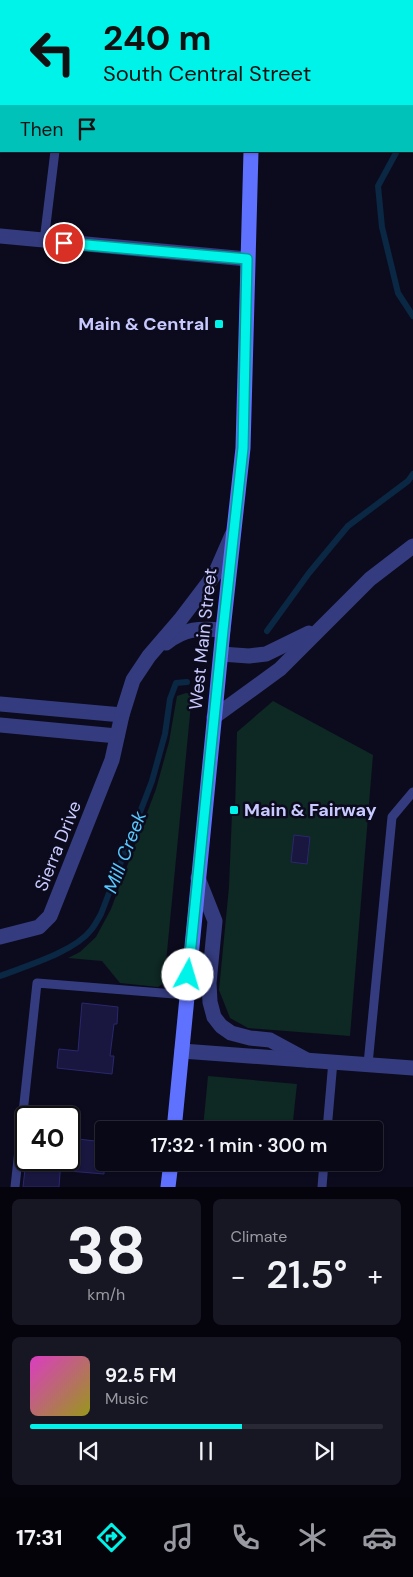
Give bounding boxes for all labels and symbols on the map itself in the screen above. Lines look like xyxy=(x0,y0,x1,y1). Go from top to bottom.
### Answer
pin xyxy=(43,222,85,264)
place label: Main & Central xyxy=(78,312,209,336)
marker: Main & Central xyxy=(213,318,225,330)
street label: West Main Street xyxy=(184,567,222,711)
street label: Sierra Drive xyxy=(29,797,87,895)
place label: Main & Fairway xyxy=(244,798,377,822)
marker: Main & Fairway xyxy=(228,804,240,816)
water label: Mill Creek xyxy=(98,807,152,897)
position arrow xyxy=(161,948,213,1000)
speed limit sign: 40 xyxy=(15,1106,80,1171)

